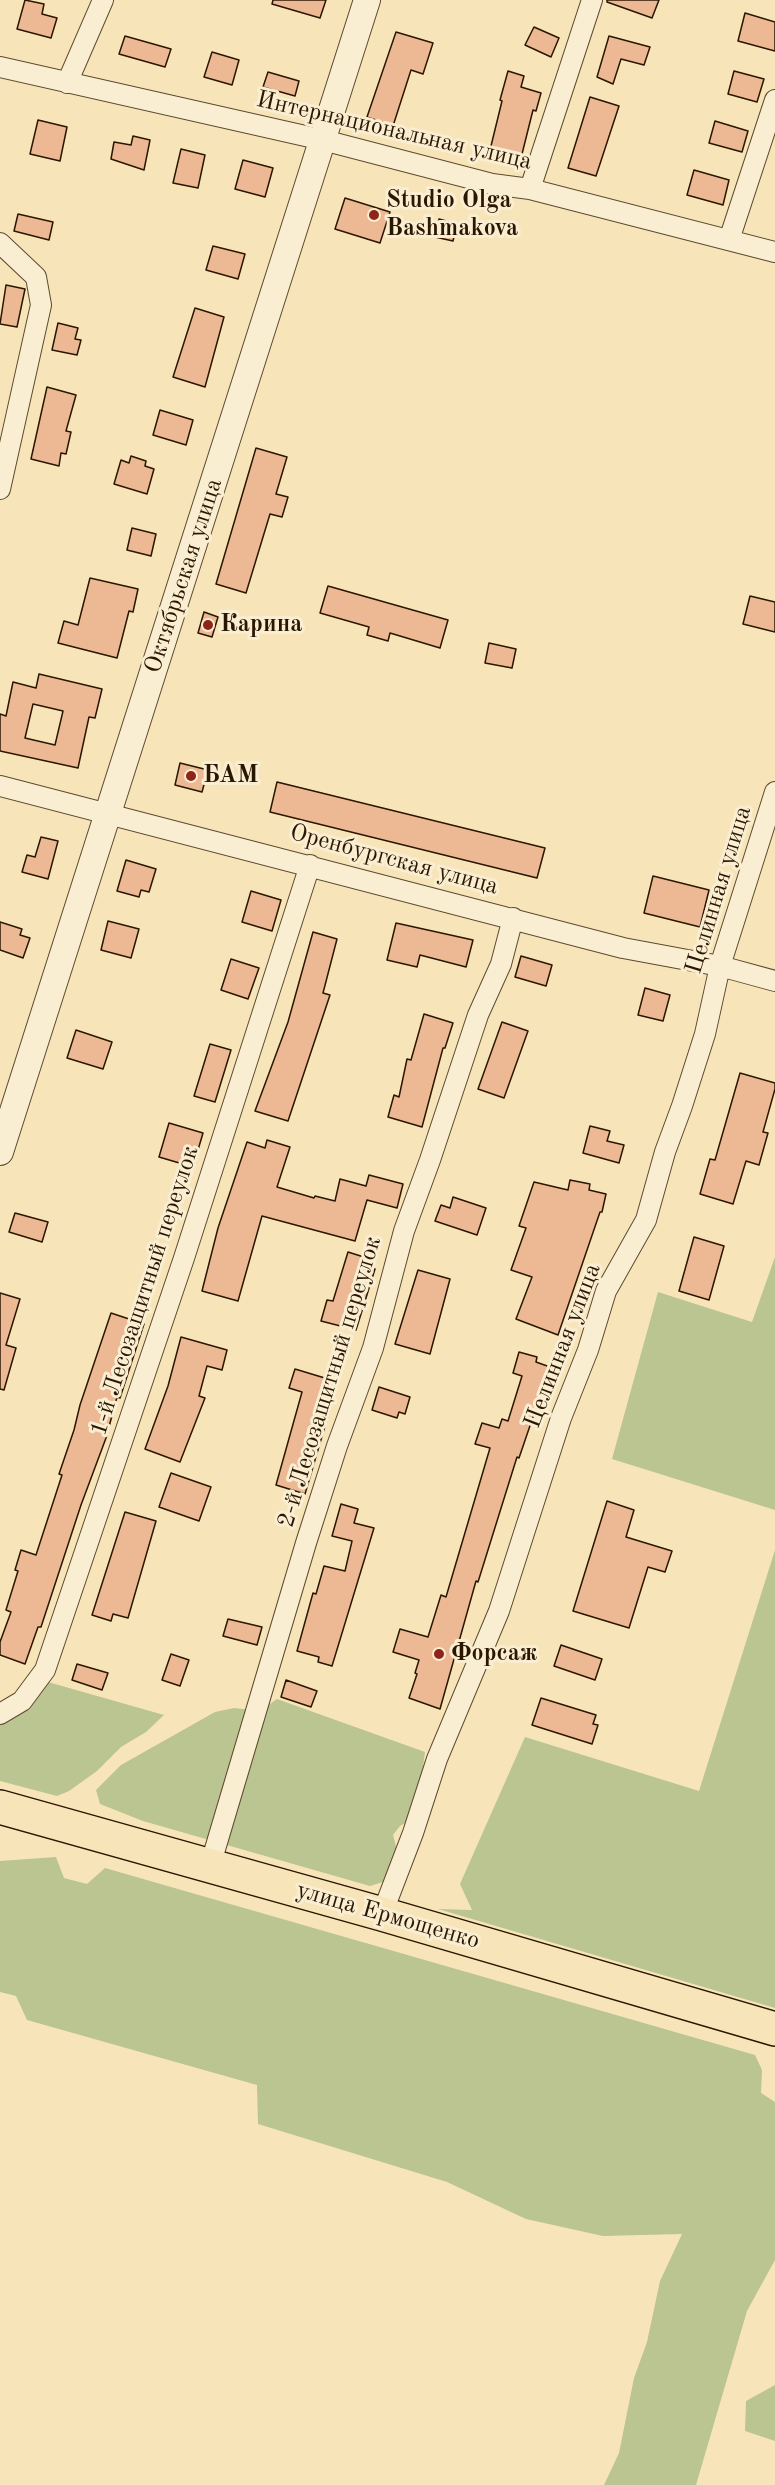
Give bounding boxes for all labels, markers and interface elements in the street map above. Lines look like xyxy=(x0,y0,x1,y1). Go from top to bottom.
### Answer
street label: Интернациональная улица xyxy=(253,85,535,177)
place label: Studio Olga Bashmakova xyxy=(386,187,518,243)
marker: Studio Olga Bashmakova xyxy=(367,208,381,222)
street label: Октябрьская улица xyxy=(139,475,229,677)
place label: Карина xyxy=(220,611,302,639)
marker: Карина xyxy=(201,618,215,632)
place label: БАМ xyxy=(203,762,258,790)
marker: БАМ xyxy=(184,769,198,783)
street label: Целинная улица xyxy=(680,803,758,977)
street label: Оренбургская улица xyxy=(287,818,501,902)
street label: 1-й Лесозащитный переулок xyxy=(84,1142,206,1440)
street label: 2-й Лесозащитный переулок xyxy=(272,1233,388,1531)
street label: Целинная улица xyxy=(518,1260,608,1432)
place label: Форсаж xyxy=(451,1640,537,1668)
marker: Форсаж xyxy=(432,1647,446,1661)
street label: улица Ермощенко xyxy=(293,1876,483,1956)

